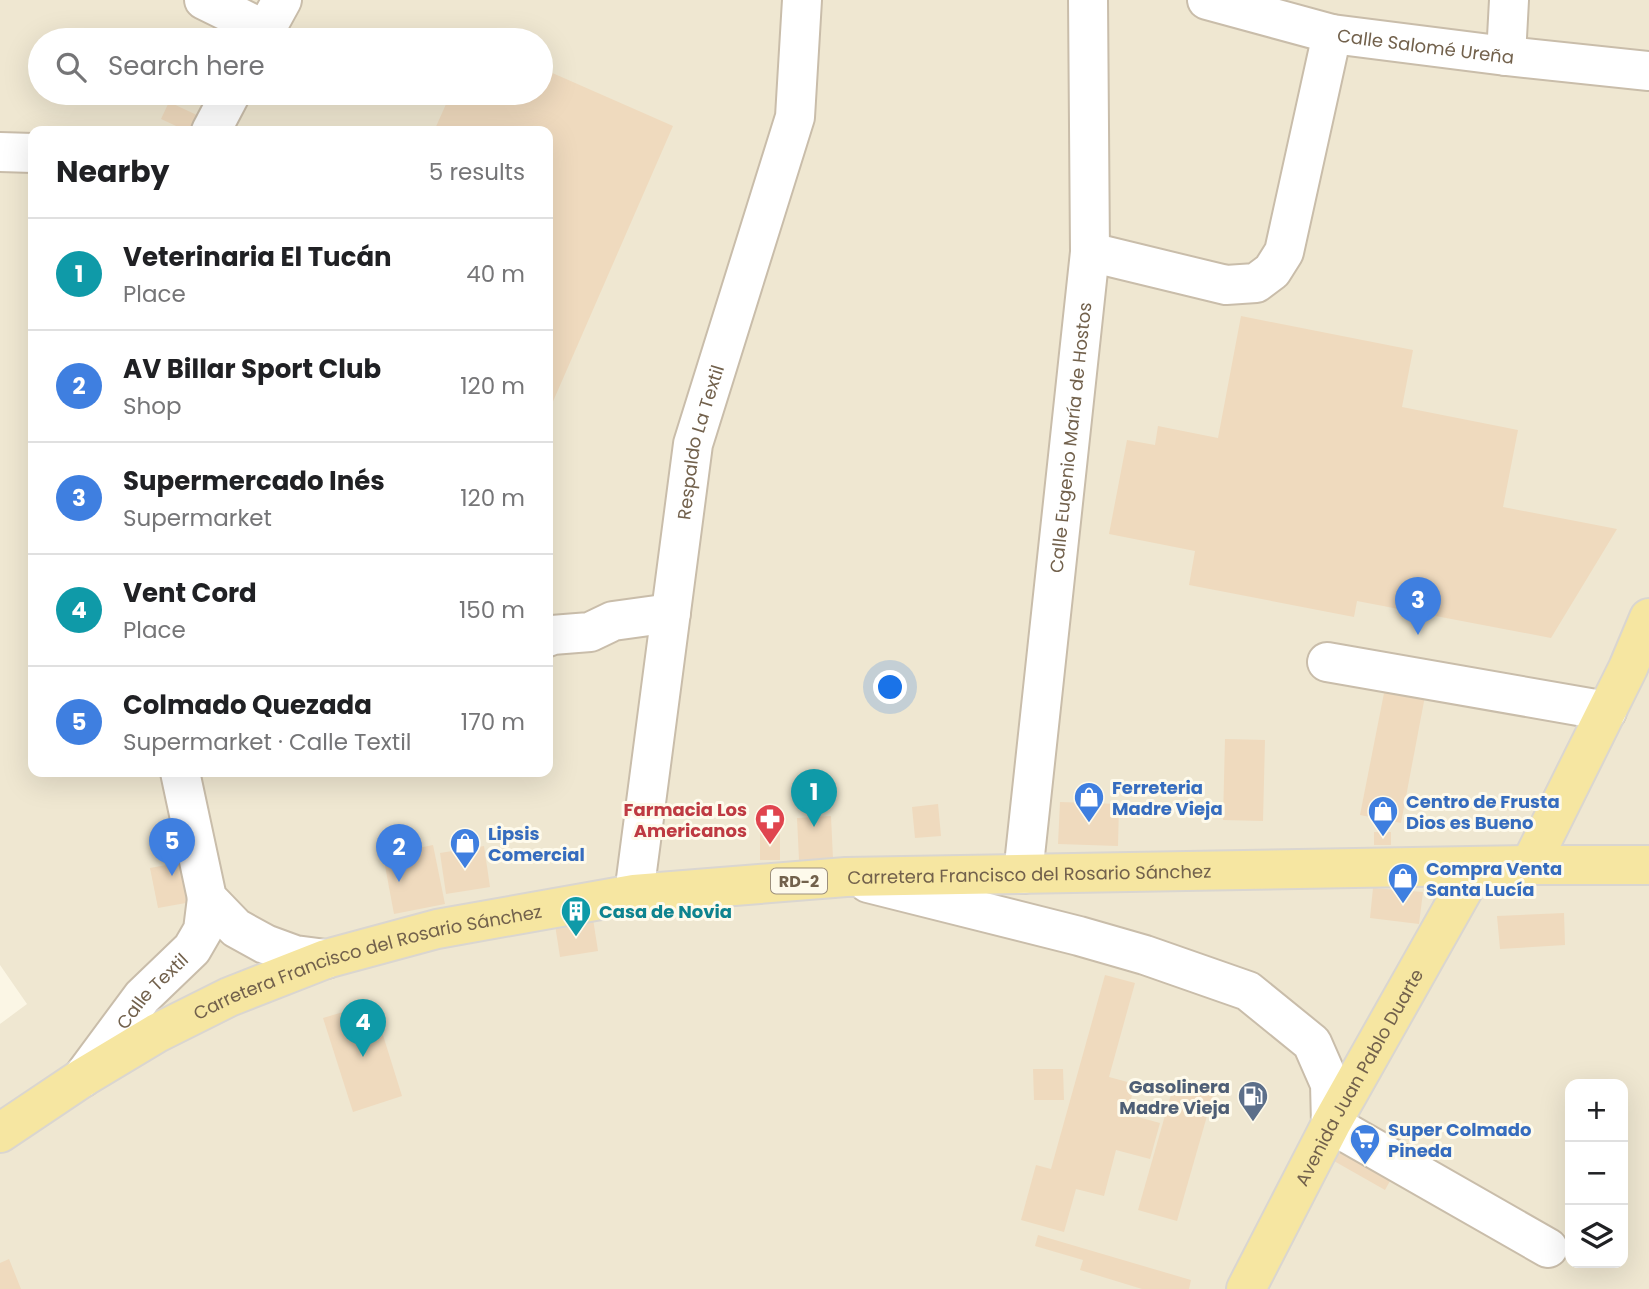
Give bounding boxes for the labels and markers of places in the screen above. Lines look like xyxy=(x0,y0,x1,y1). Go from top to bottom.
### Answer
pin: 3 xyxy=(1395,577,1441,635)
pin: 1 xyxy=(791,769,837,827)
place label: Ferreteria Madre Vieja xyxy=(1112,775,1223,821)
shop icon: Ferreteria Madre Vieja xyxy=(1072,780,1106,824)
place label: Centro de Frusta Dios es Bueno xyxy=(1406,789,1560,835)
shop icon: Centro de Frusta Dios es Bueno xyxy=(1366,794,1400,838)
place label: Farmacia Los Americanos xyxy=(624,797,747,843)
pharmacy icon: Farmacia Los Americanos xyxy=(753,802,787,846)
pin: 5 xyxy=(149,818,195,876)
place label: Lipsis Comercial xyxy=(488,821,585,867)
pin: 2 xyxy=(376,824,422,882)
shop icon: Lipsis Comercial xyxy=(448,826,482,870)
place label: Compra Venta Santa Lucía xyxy=(1426,856,1562,902)
shop icon: Compra Venta Santa Lucía xyxy=(1386,861,1420,905)
building icon: Casa de Novia xyxy=(559,894,593,938)
place label: Casa de Novia xyxy=(599,899,732,924)
pin: 4 xyxy=(340,999,386,1057)
place label: Gasolinera Madre Vieja xyxy=(1119,1074,1230,1120)
fuel station icon: Gasolinera Madre Vieja xyxy=(1236,1079,1270,1123)
place label: Super Colmado Pineda xyxy=(1388,1117,1532,1163)
supermarket icon: Super Colmado Pineda xyxy=(1348,1122,1382,1166)

